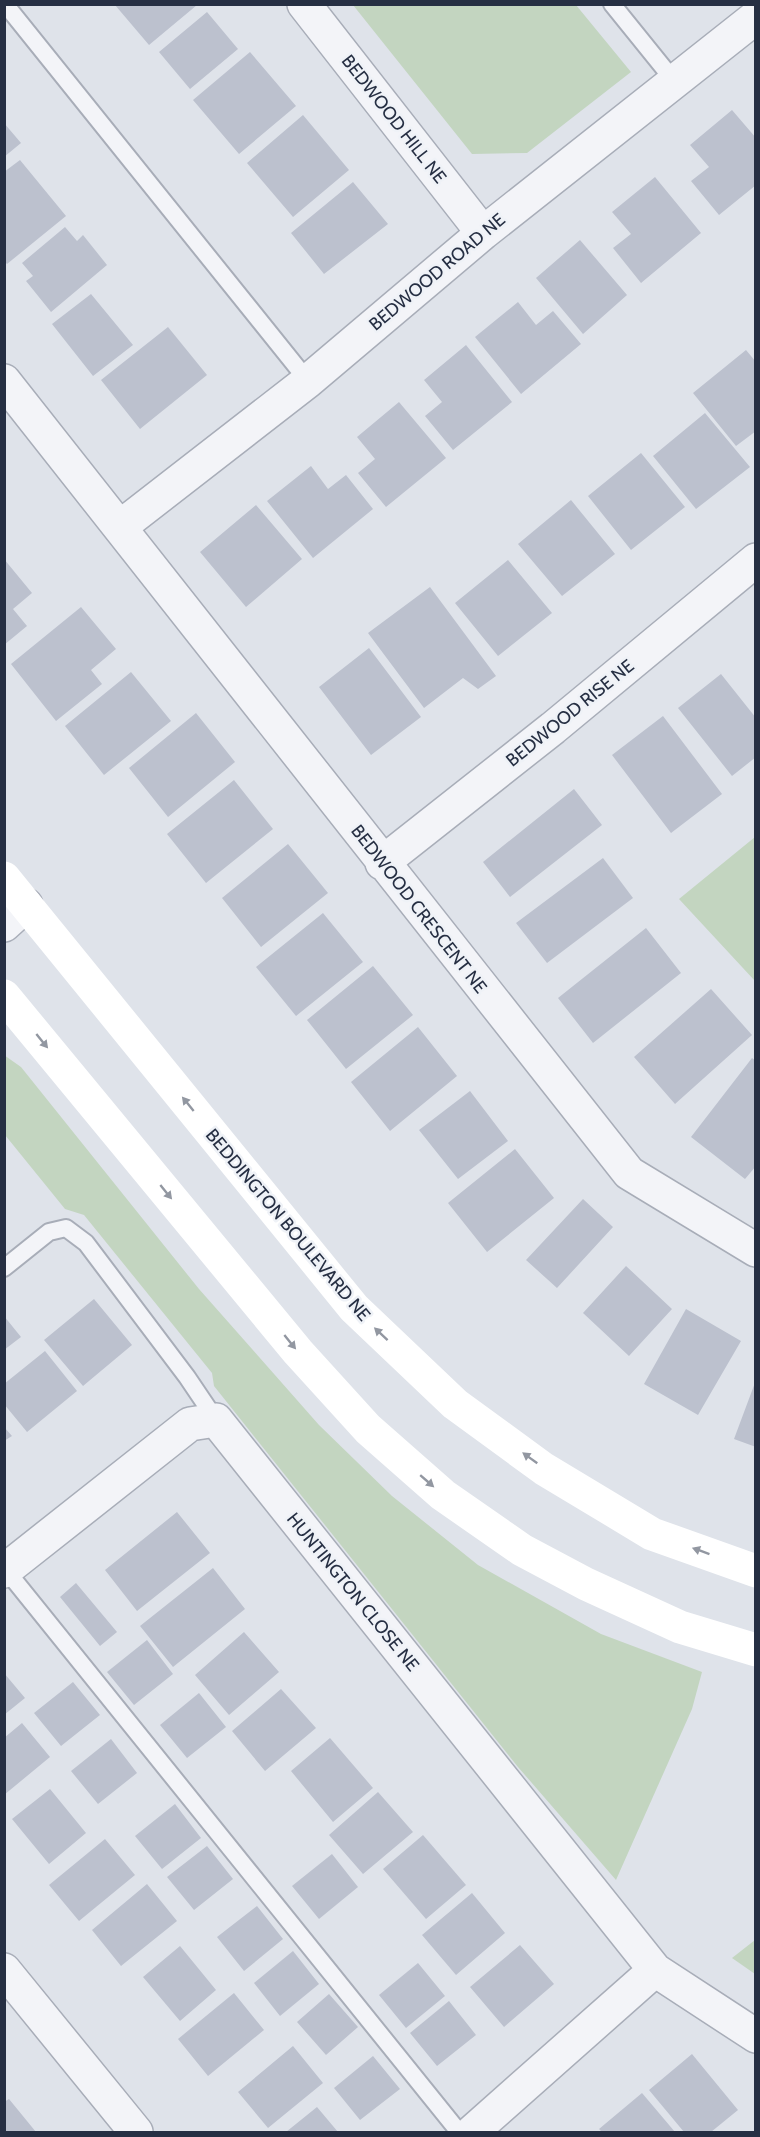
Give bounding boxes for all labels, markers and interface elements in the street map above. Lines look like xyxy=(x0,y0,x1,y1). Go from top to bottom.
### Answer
street label: BEDWOOD HILL NE xyxy=(337,50,451,188)
street label: BEDWOOD ROAD NE xyxy=(365,209,510,335)
street label: BEDWOOD RISE NE xyxy=(502,655,638,771)
street label: BEDWOOD CRESCENT NE xyxy=(346,820,492,998)
one-way arrow xyxy=(35,1033,48,1049)
one-way arrow xyxy=(182,1097,195,1112)
street label: BEDDINGTON BOULEVARD NE xyxy=(201,1124,375,1326)
one-way arrow xyxy=(159,1184,172,1200)
one-way arrow xyxy=(373,1327,388,1341)
one-way arrow xyxy=(283,1334,296,1350)
one-way arrow xyxy=(523,1453,538,1465)
one-way arrow xyxy=(419,1474,435,1487)
street label: HUNTINGTON CLOSE NE xyxy=(282,1508,424,1676)
one-way arrow xyxy=(691,1546,709,1556)

